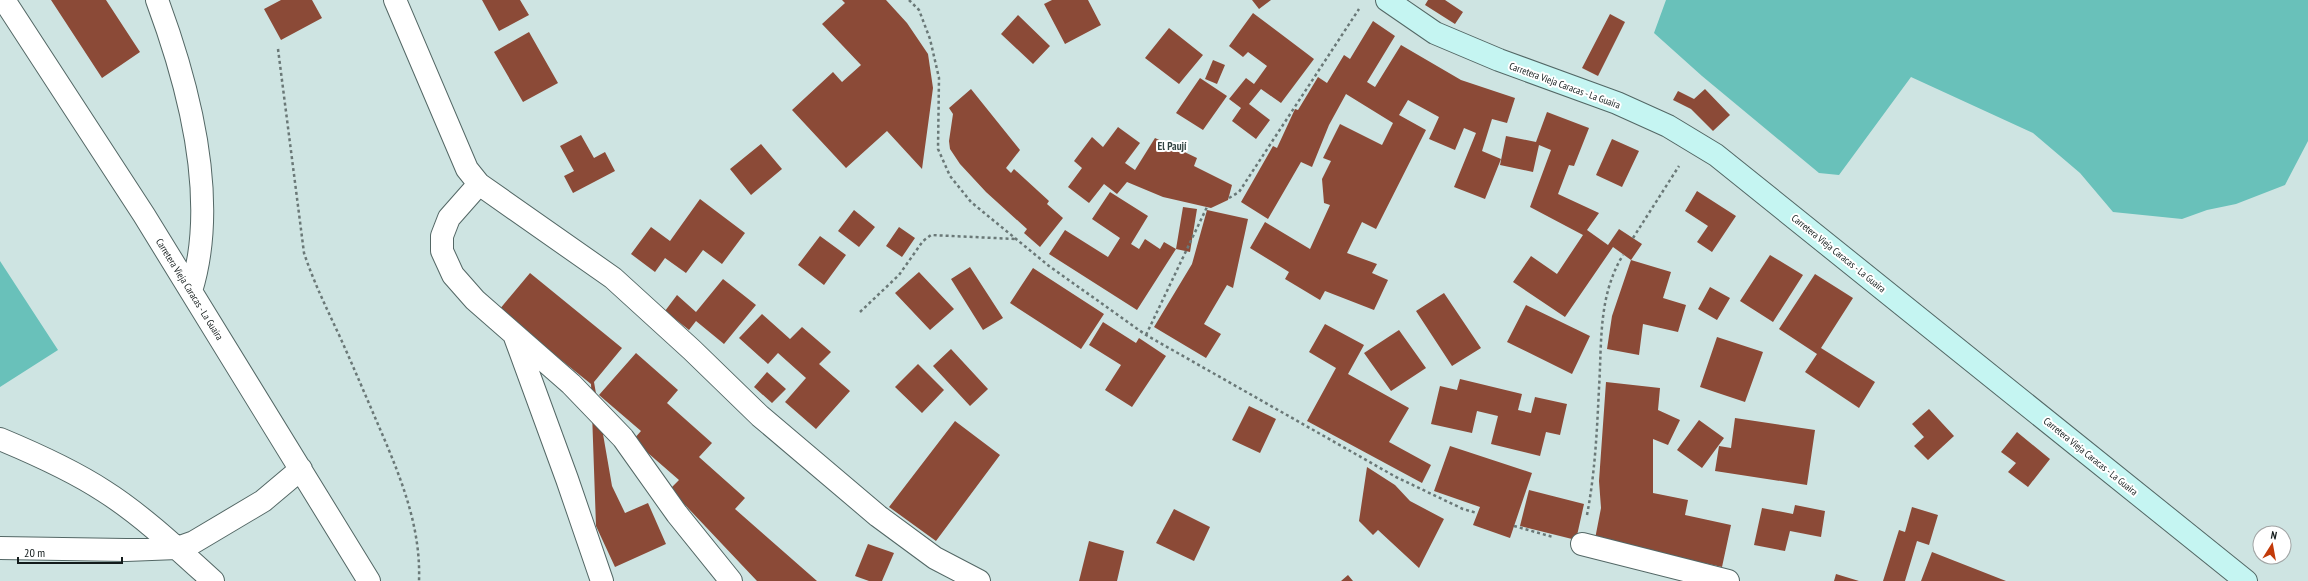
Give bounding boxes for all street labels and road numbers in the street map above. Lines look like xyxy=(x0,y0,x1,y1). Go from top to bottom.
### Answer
street label: Carretera Vieja Caracas - La Guaira xyxy=(1507,59,1622,112)
street label: Carretera Vieja Caracas - La Guaira xyxy=(1789,211,1888,295)
street label: Carretera Vieja Caracas - La Guaira xyxy=(153,236,226,343)
street label: Carretera Vieja Caracas - La Guaira xyxy=(2041,414,2140,498)

